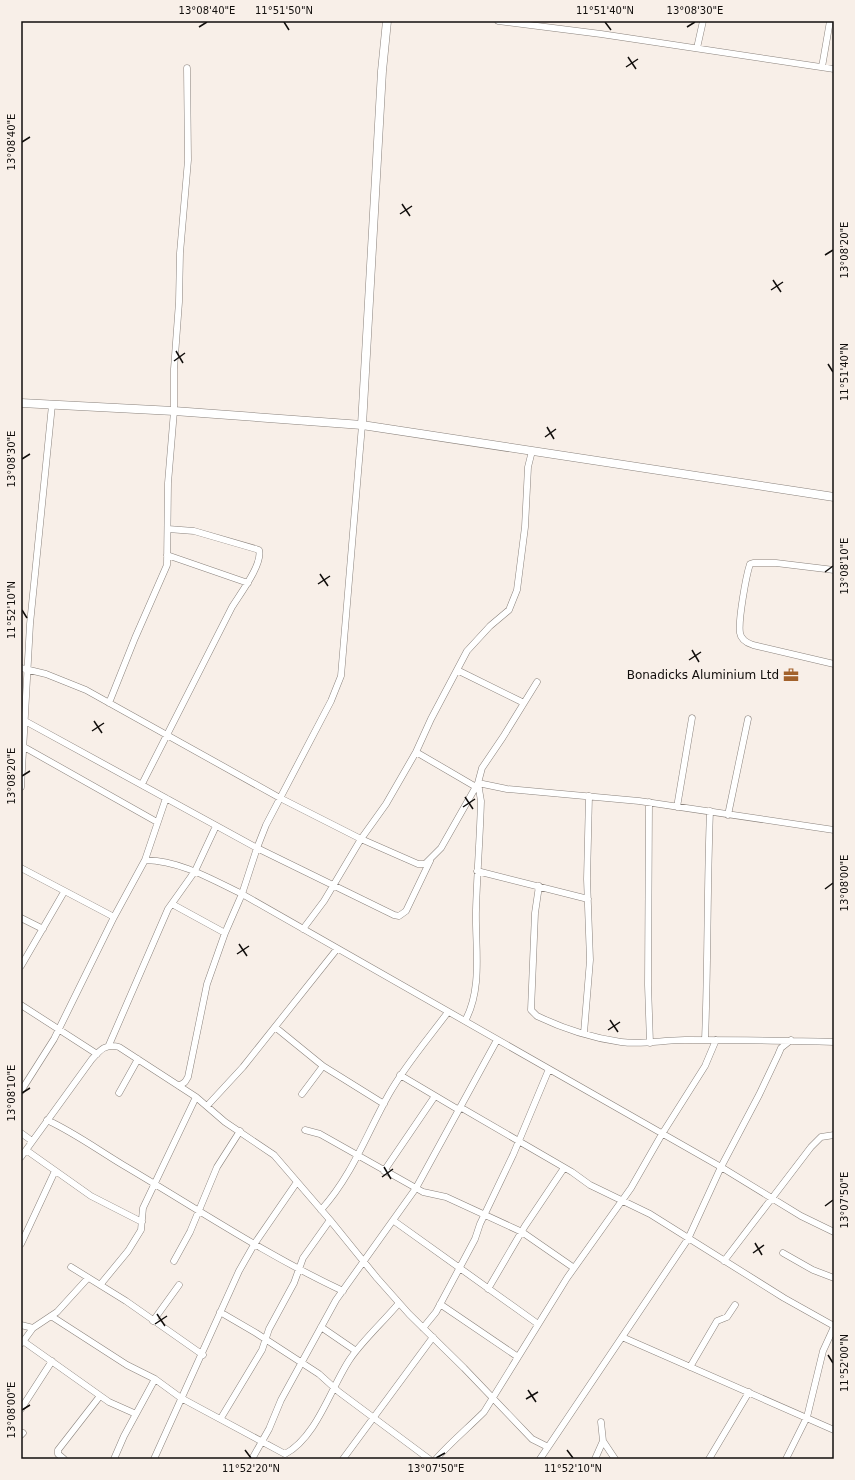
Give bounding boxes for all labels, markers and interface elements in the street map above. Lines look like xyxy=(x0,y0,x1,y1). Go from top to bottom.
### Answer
text: 13°08'40"E xyxy=(179,5,235,16)
text: 11°51'50"N xyxy=(255,5,313,16)
text: 11°51'40"N xyxy=(576,5,634,16)
text: 13°08'30"E xyxy=(667,5,723,16)
text: 13°08'40"E xyxy=(6,114,17,170)
text: 13°08'20"E xyxy=(839,222,850,278)
text: 11°51'40"N xyxy=(839,343,850,401)
text: 13°08'30"E xyxy=(6,431,17,487)
text: 13°08'10"E xyxy=(839,538,850,594)
text: 11°52'10"N xyxy=(6,581,17,639)
office icon: Bonadicks Aluminium Ltd xyxy=(782,666,800,684)
place label: Bonadicks Aluminium Ltd xyxy=(627,668,779,682)
text: 13°08'20"E xyxy=(6,748,17,804)
text: 13°08'00"E xyxy=(839,855,850,911)
text: 13°08'10"E xyxy=(6,1065,17,1121)
text: 13°07'50"E xyxy=(839,1172,850,1228)
text: 11°52'00"N xyxy=(839,1334,850,1392)
text: 13°08'00"E xyxy=(6,1382,17,1438)
text: 11°52'20"N xyxy=(222,1463,280,1474)
text: 13°07'50"E xyxy=(408,1463,464,1474)
text: 11°52'10"N xyxy=(544,1463,602,1474)

